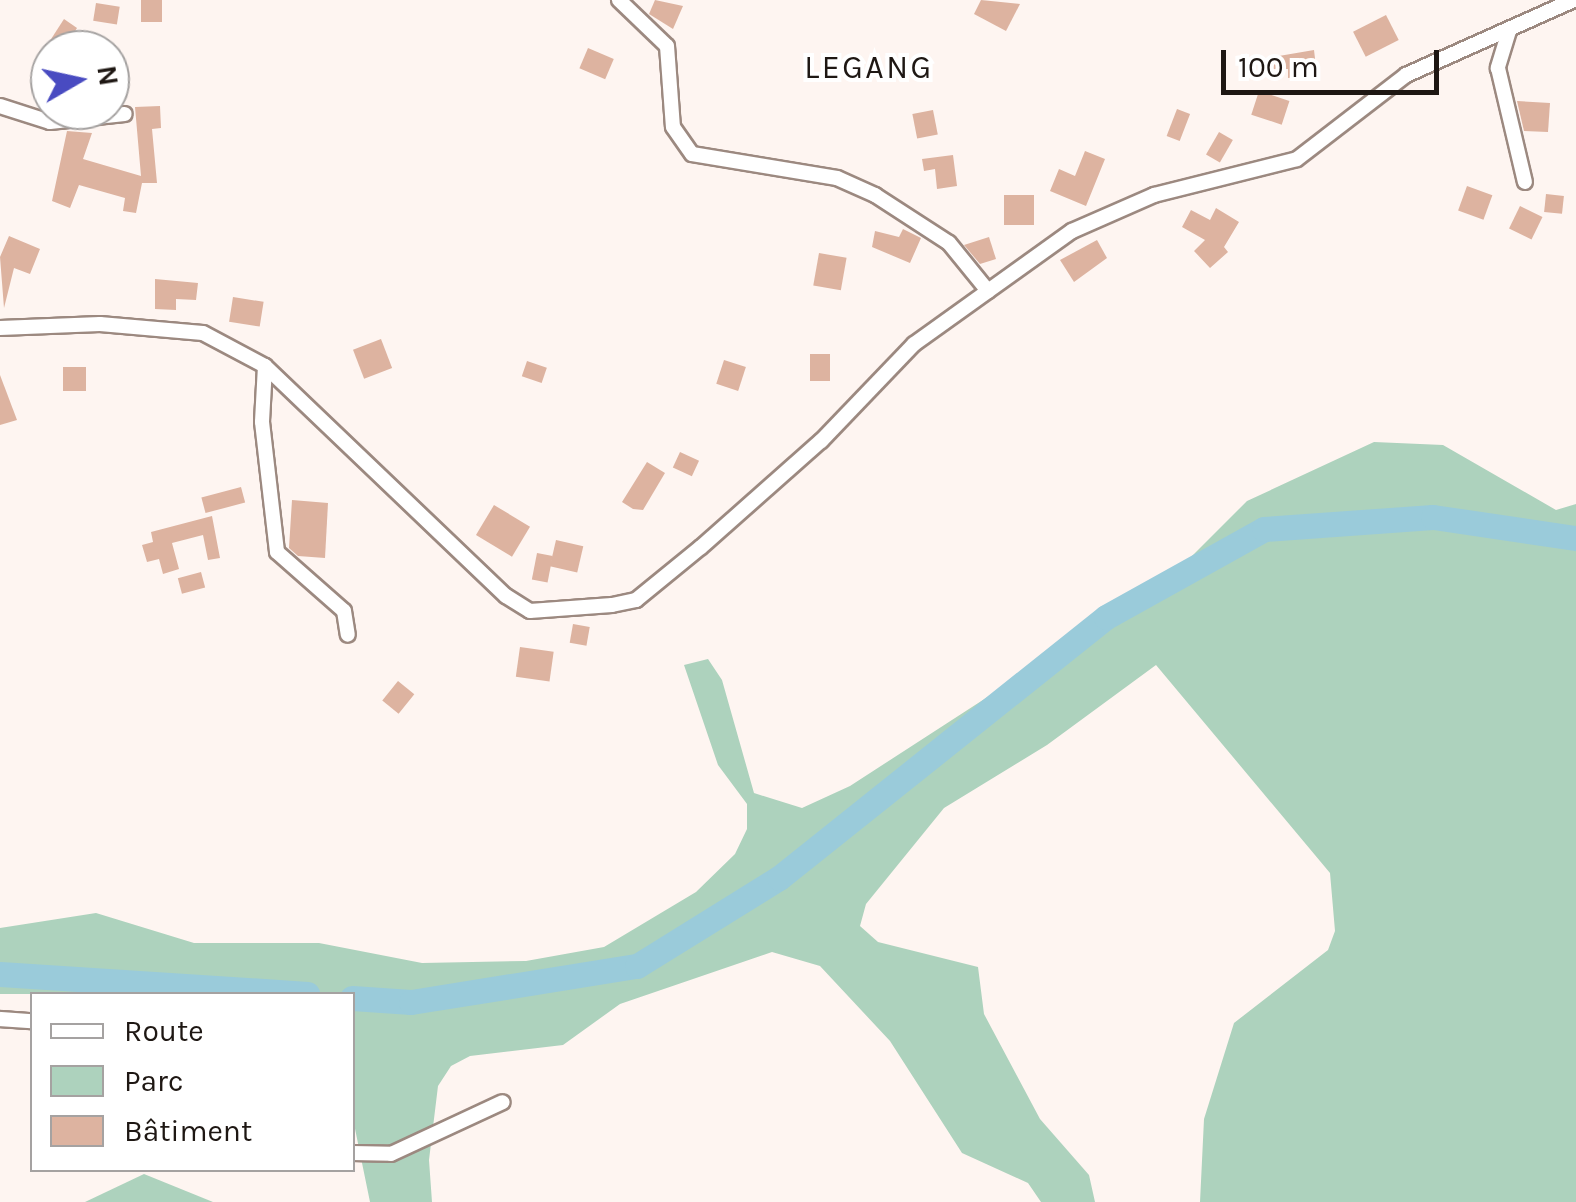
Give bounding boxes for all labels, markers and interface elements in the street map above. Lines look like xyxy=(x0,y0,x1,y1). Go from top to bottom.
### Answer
north arrow xyxy=(30,30,130,130)
scale bar xyxy=(1226,30,1444,92)
district label: LEGANG xyxy=(804,49,934,87)
text: 100 m xyxy=(1238,49,1319,85)
text: N xyxy=(90,63,126,88)
legend xyxy=(30,992,355,1172)
text: Route xyxy=(124,1013,204,1049)
text: Parc xyxy=(124,1063,183,1099)
text: Bâtiment xyxy=(124,1113,252,1149)

